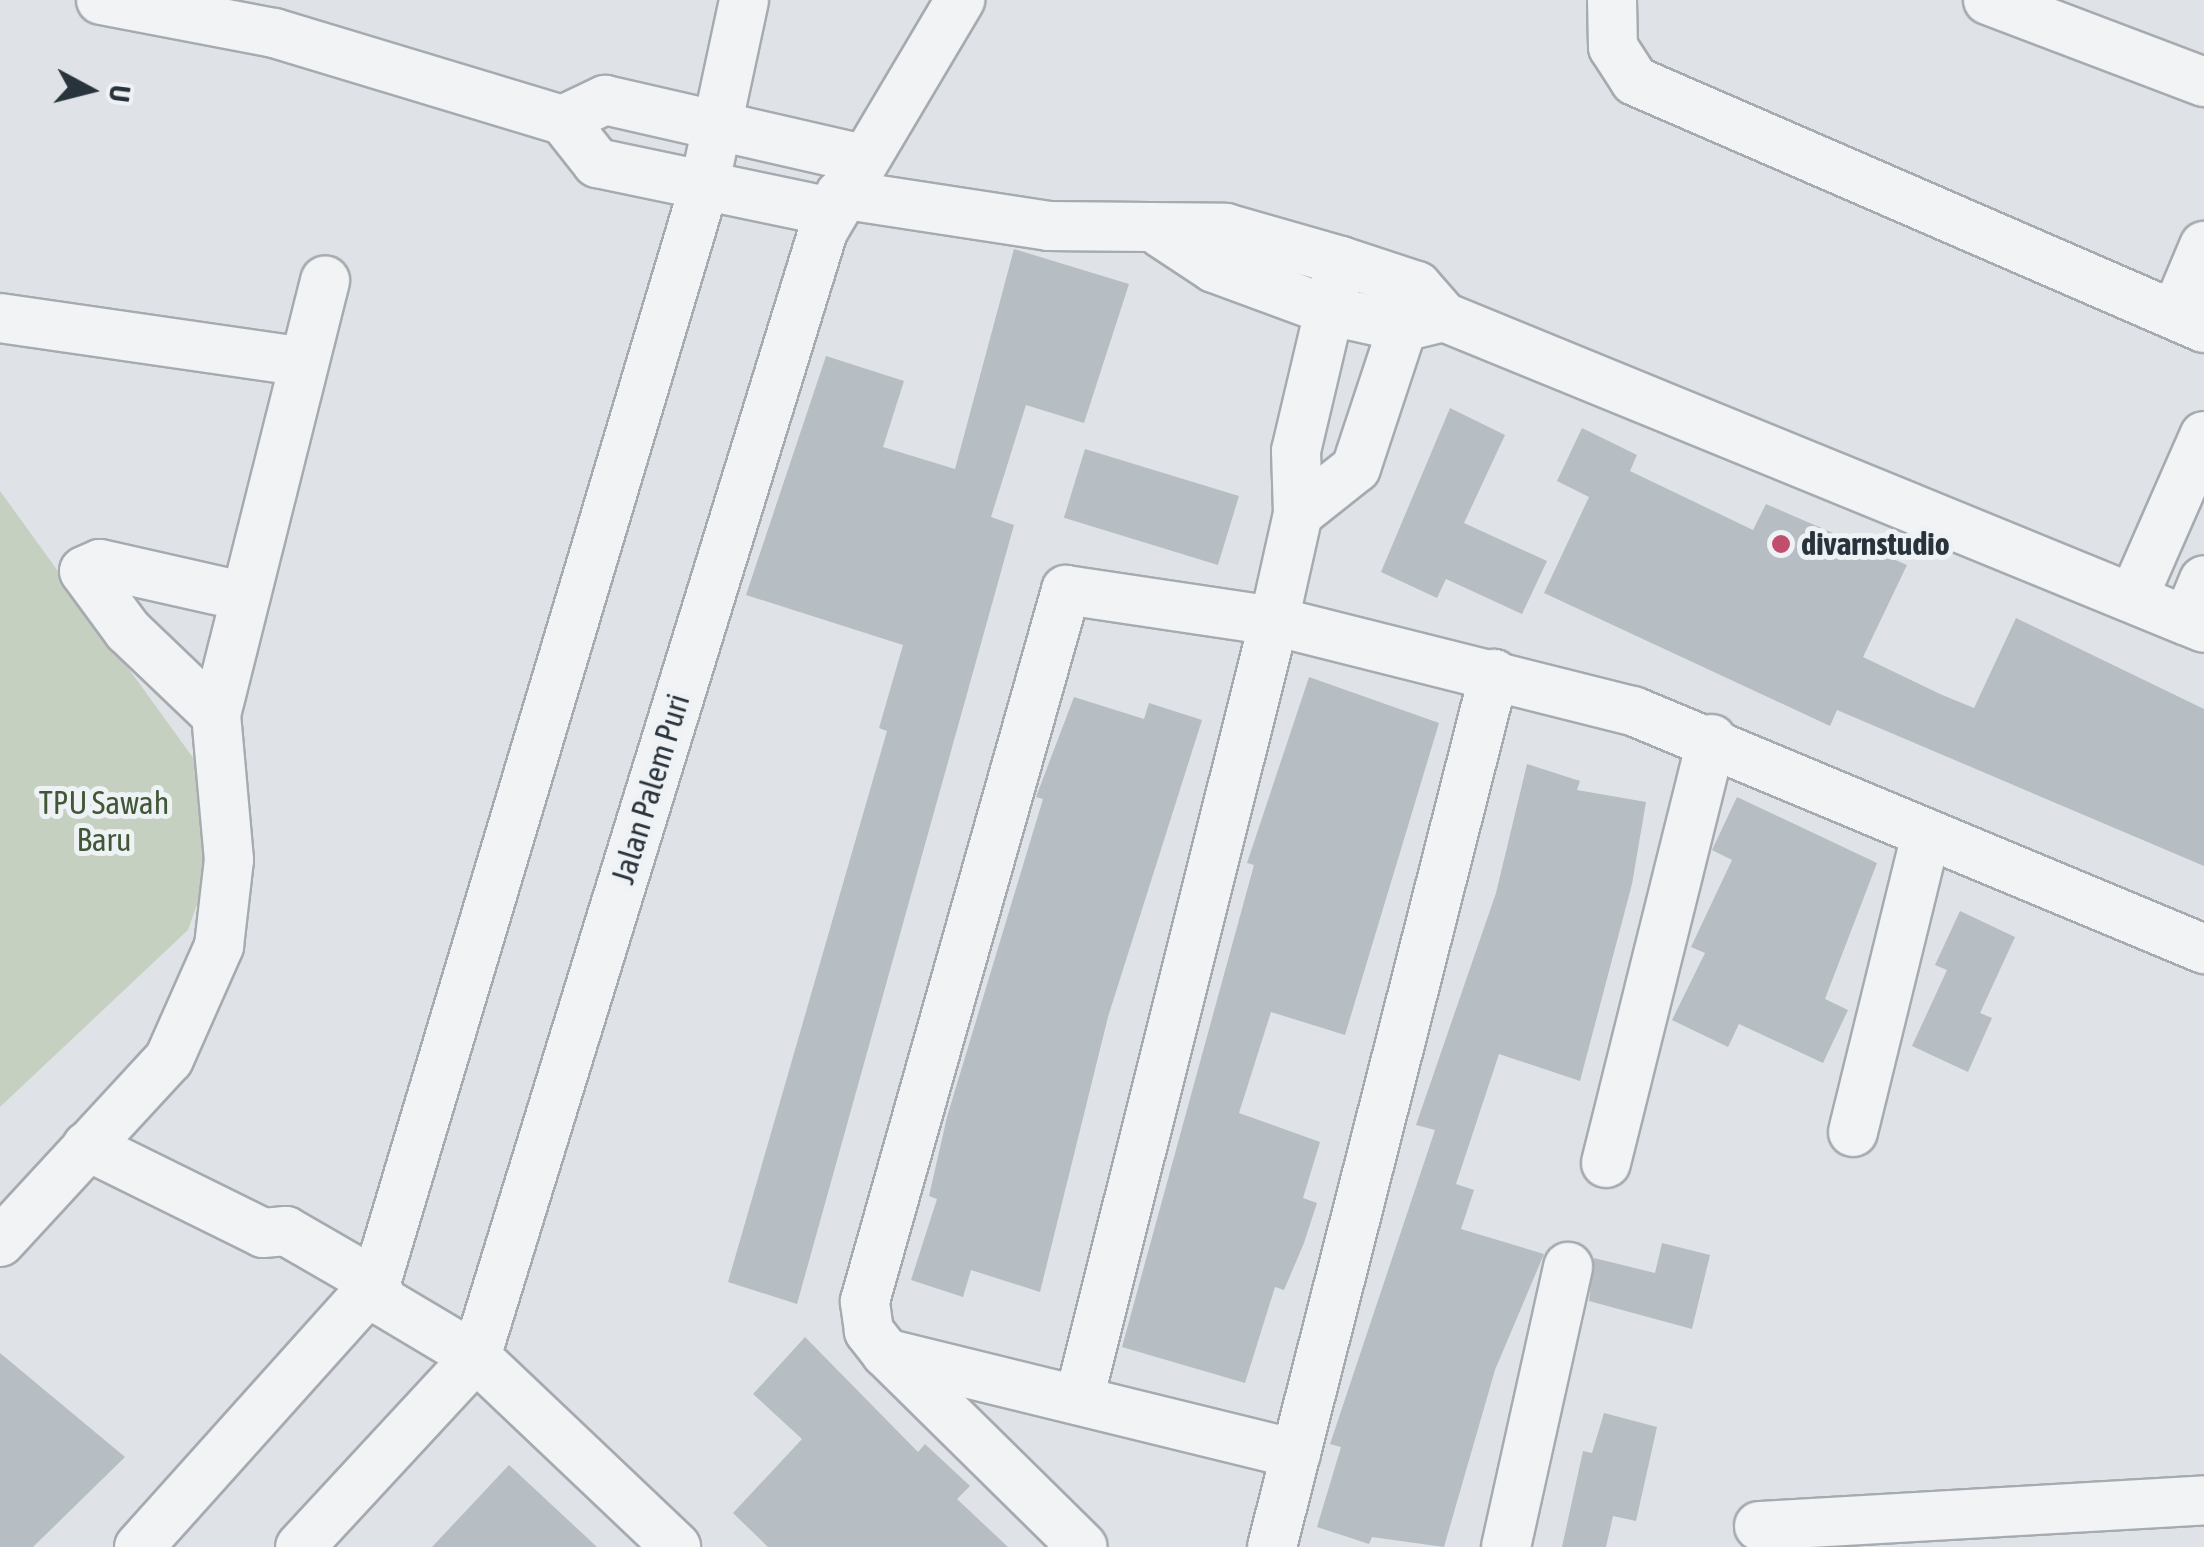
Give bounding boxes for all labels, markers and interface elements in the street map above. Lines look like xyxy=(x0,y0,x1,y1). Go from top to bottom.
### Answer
north arrow xyxy=(40,40,140,140)
text: U xyxy=(103,84,137,104)
place label: divarnstudio xyxy=(1801,525,1950,563)
marker: divarnstudio xyxy=(1770,533,1792,555)
street label: Jalan Palem Puri xyxy=(604,690,698,888)
park label: TPU Sawah Baru xyxy=(39,785,169,860)

